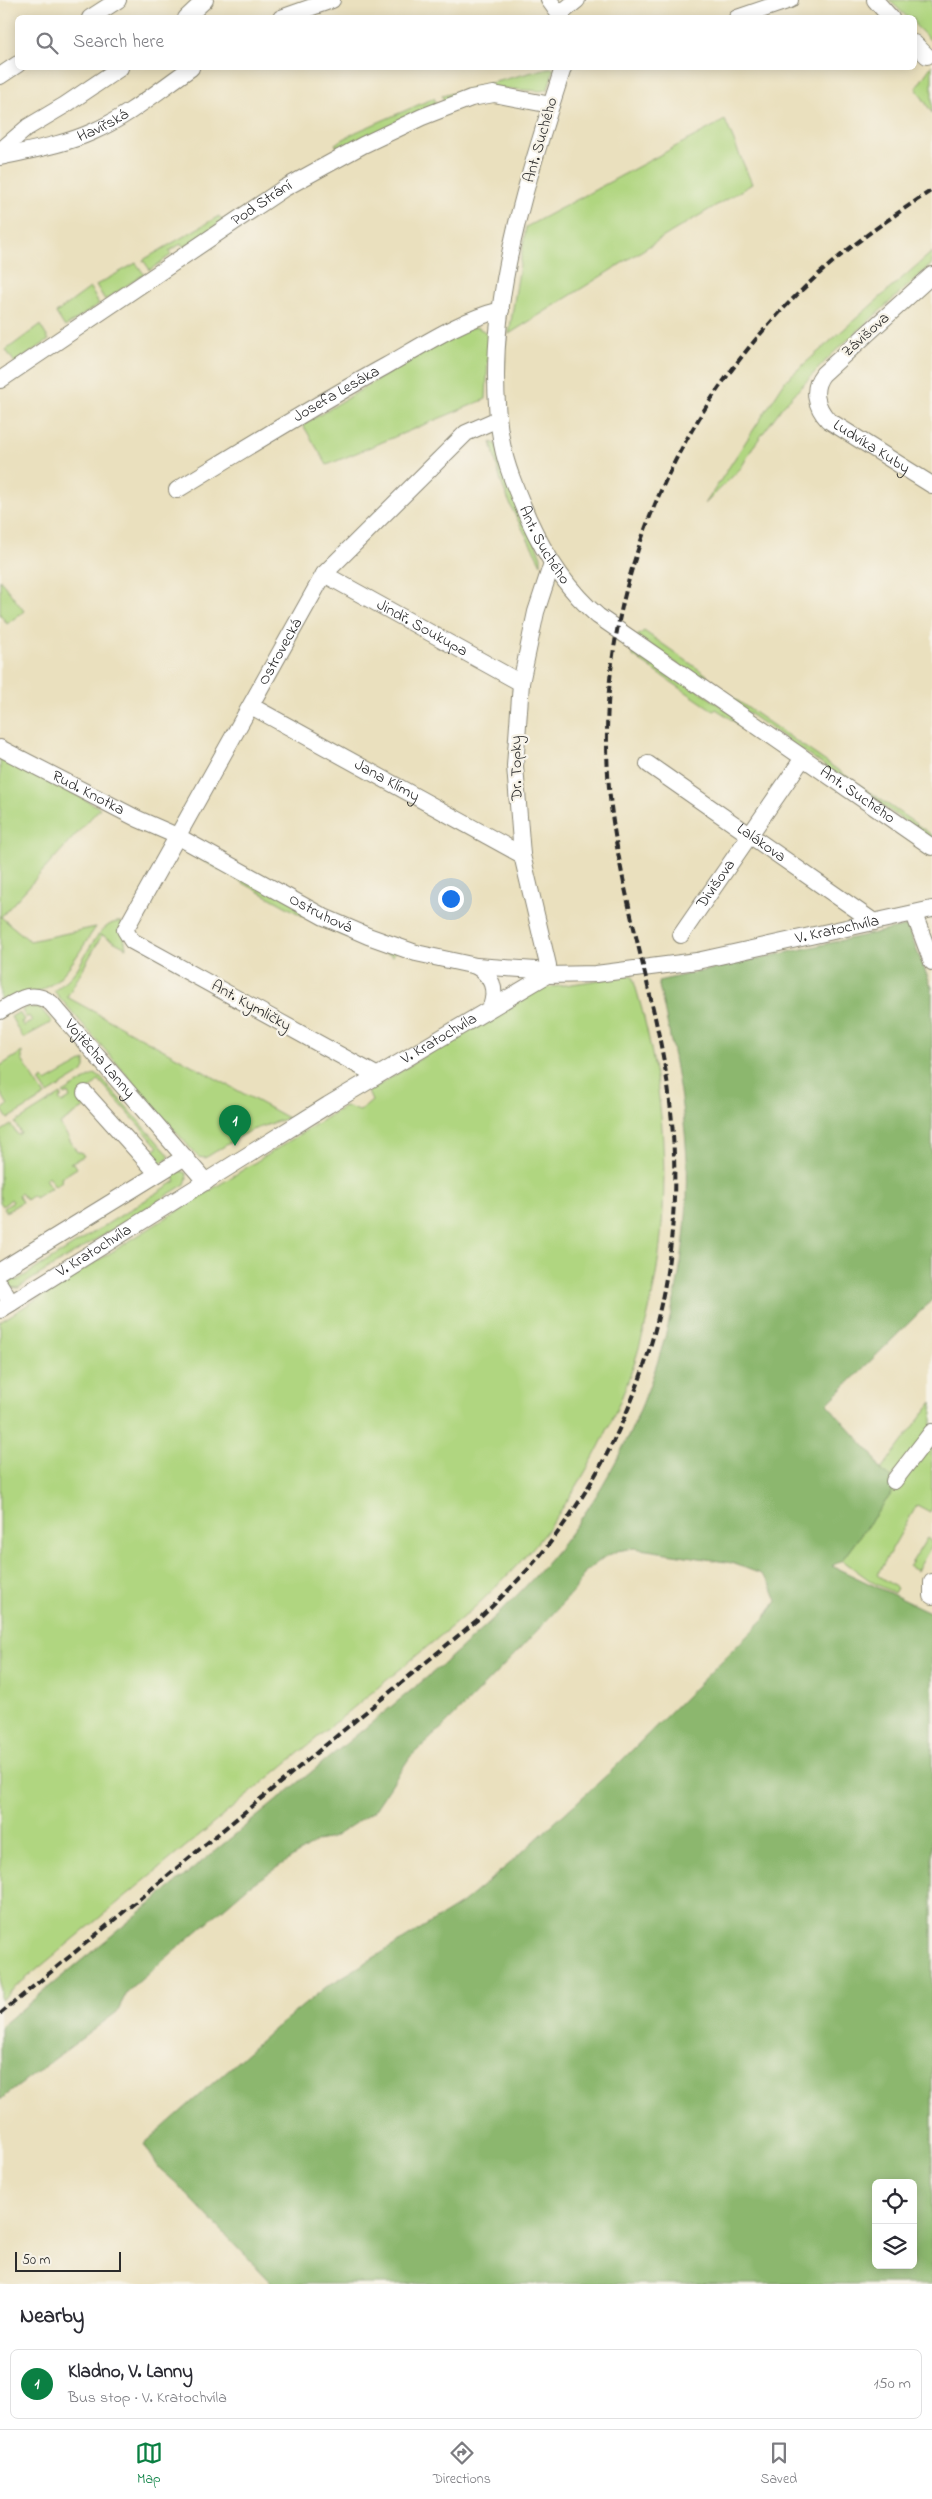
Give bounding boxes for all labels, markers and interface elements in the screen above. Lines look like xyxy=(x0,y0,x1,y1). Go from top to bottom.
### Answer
search box xyxy=(15,15,917,70)
icon: search xyxy=(33,29,61,57)
text: Search here xyxy=(73,29,164,56)
street label: Ant. Suchého xyxy=(517,95,565,185)
street label: Havířská xyxy=(74,103,134,149)
street label: Pod Strání xyxy=(227,174,297,233)
street label: Závišova xyxy=(837,307,895,363)
street label: Josefa Lesáka xyxy=(289,360,384,429)
street label: Ludvíka Kuby xyxy=(828,414,915,480)
street label: Ant. Suchého xyxy=(512,502,576,590)
street label: Jindř. Soukupa xyxy=(372,593,472,663)
street label: Ostrovecká xyxy=(252,614,309,690)
street label: Dr. Topky xyxy=(504,735,530,802)
street label: Jana Klímy xyxy=(350,753,424,809)
street label: Ant. Suchého xyxy=(814,760,900,830)
street label: Rud. Knotka xyxy=(47,764,129,822)
street label: Lalákova xyxy=(731,817,791,869)
street label: Divišova xyxy=(690,854,742,914)
your location xyxy=(438,886,464,912)
street label: Ostruhová xyxy=(284,888,356,940)
street label: V. Kratochvíla xyxy=(792,909,881,951)
street label: Ant. Kymličky xyxy=(207,974,295,1038)
street label: V. Kratochvíla xyxy=(396,1007,482,1072)
street label: Vojtěcha Lanny xyxy=(58,1013,141,1104)
pin: 1 xyxy=(219,1105,251,1146)
street label: V. Kratochvíla xyxy=(51,1218,137,1284)
map controls xyxy=(872,2179,917,2269)
button: locate xyxy=(872,2179,917,2224)
button: layers xyxy=(872,2224,917,2269)
scale bar xyxy=(15,2249,121,2272)
text: 50 m xyxy=(22,2250,50,2271)
text: Nearby xyxy=(20,2302,84,2332)
text: Kladno, V. Lanny xyxy=(68,2359,193,2386)
text: 1 xyxy=(34,2372,40,2396)
text: 150 m xyxy=(873,2372,911,2396)
text: Bus stop · V. Kratochvíla xyxy=(68,2386,227,2410)
tab: Map xyxy=(135,2439,163,2490)
tab: Directions xyxy=(433,2439,491,2490)
tab: Saved xyxy=(761,2439,797,2490)

